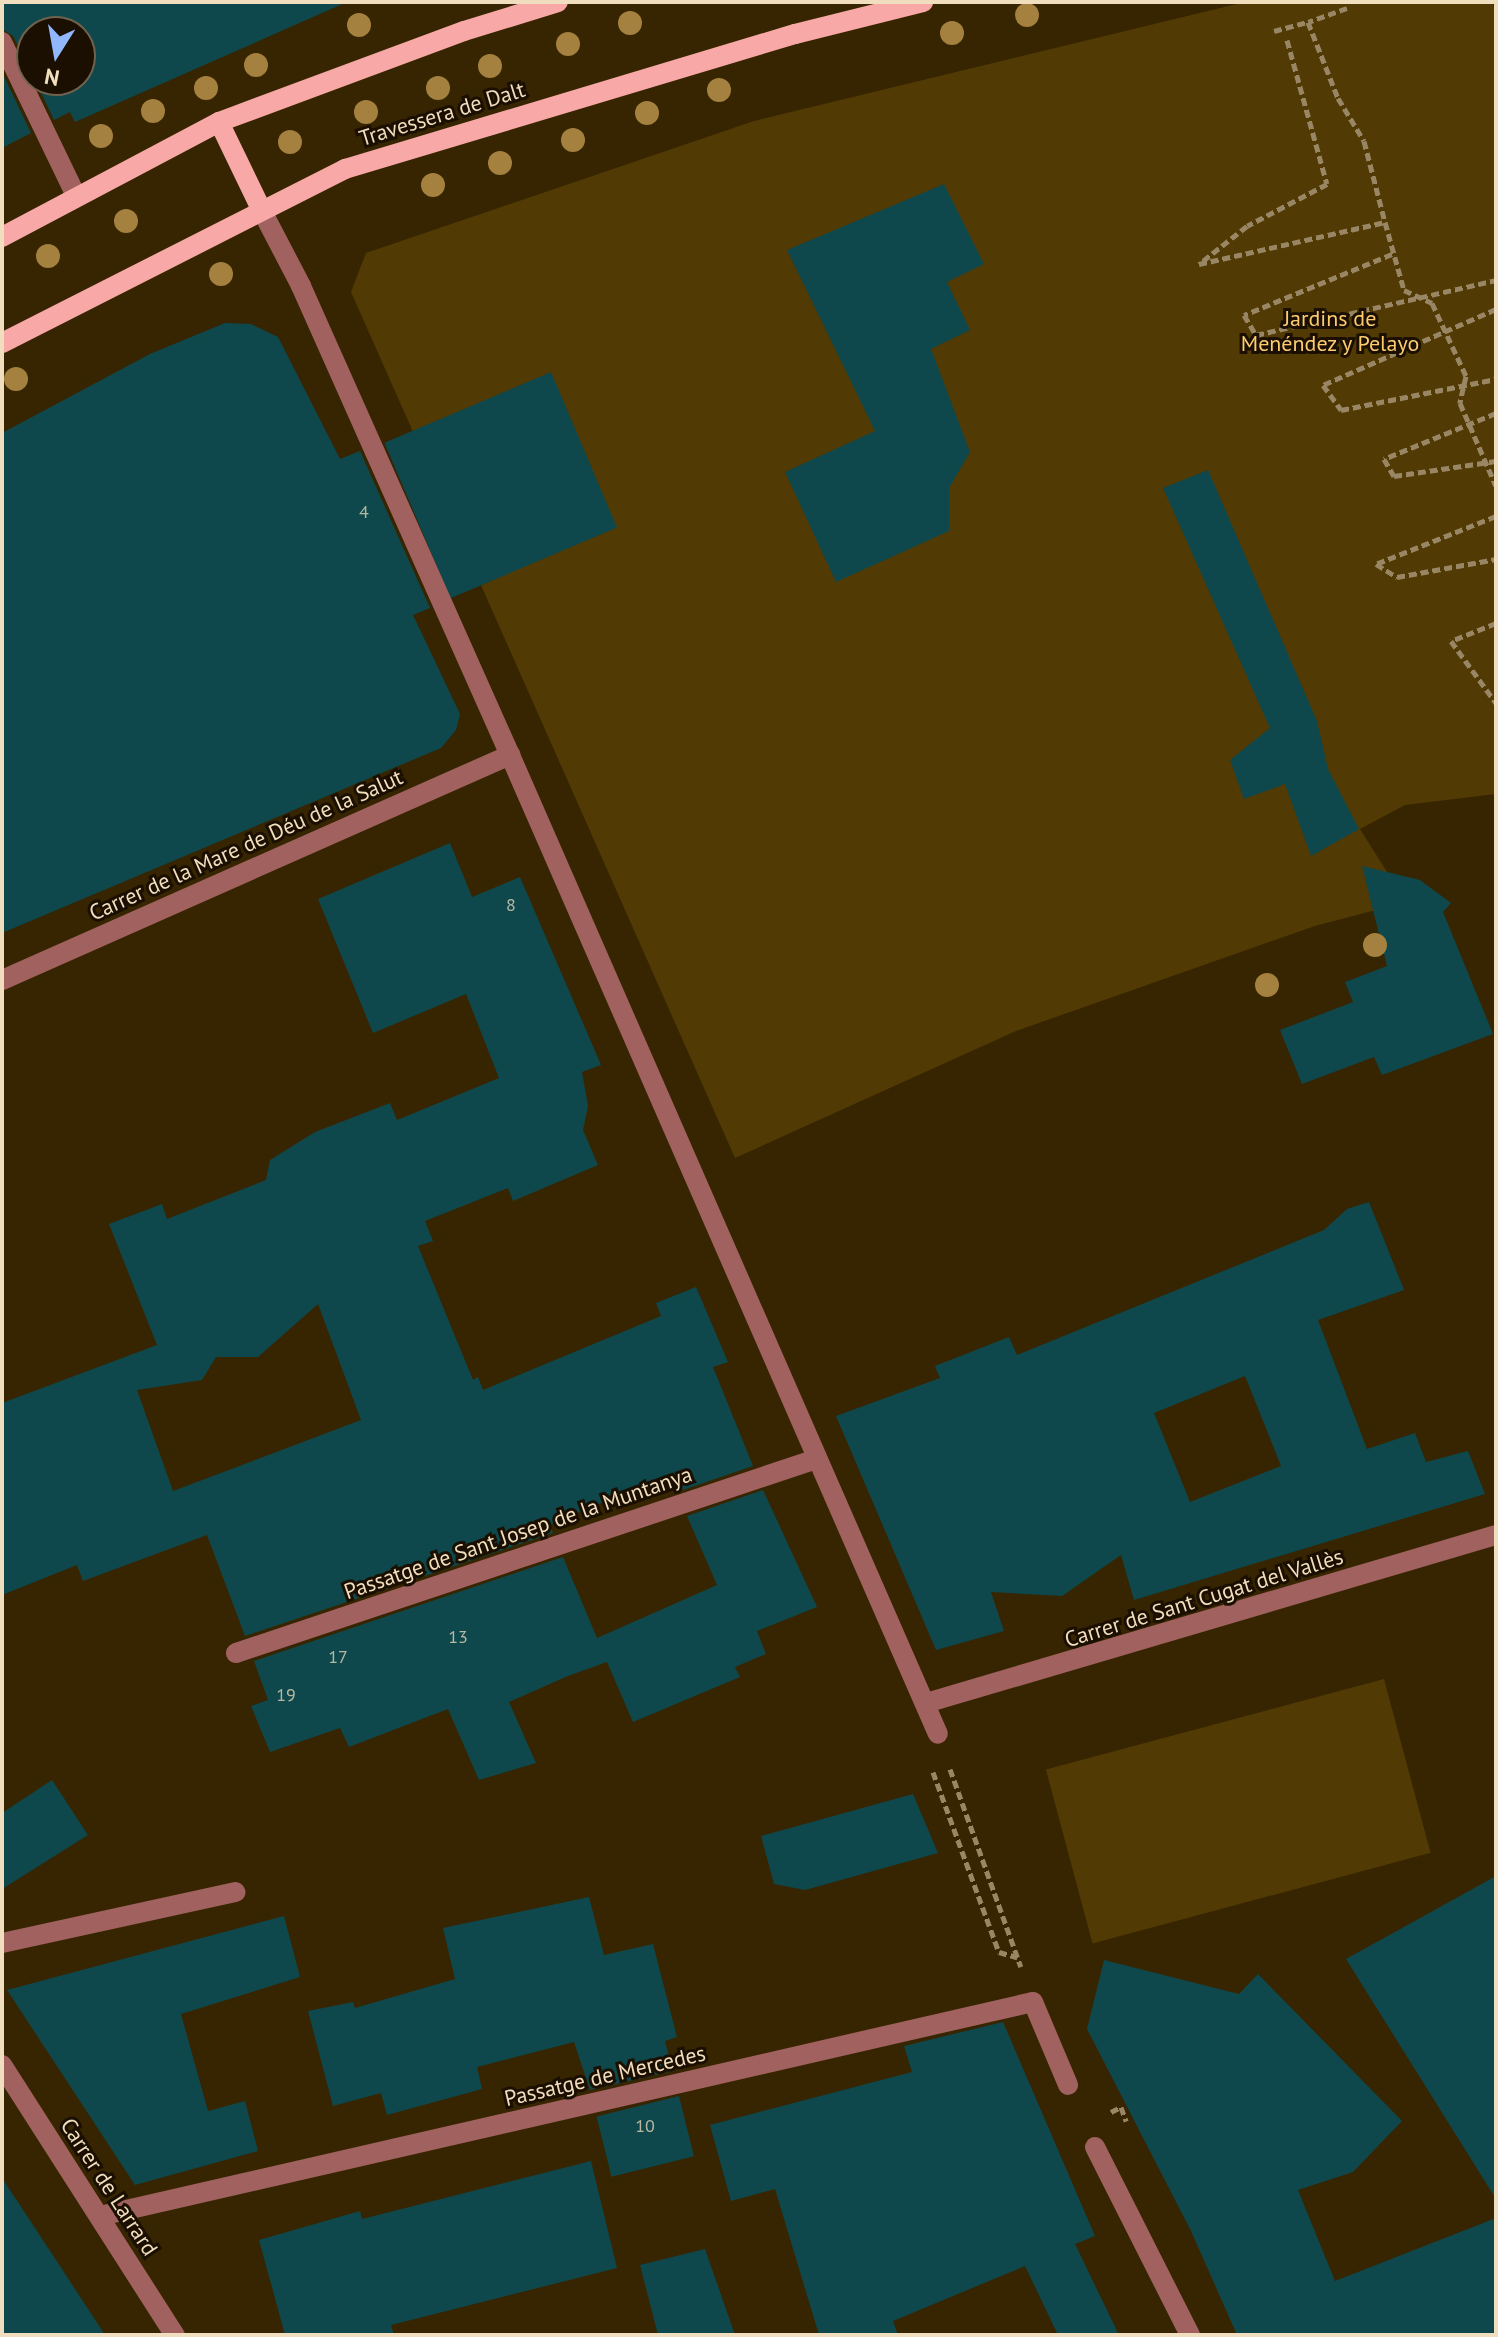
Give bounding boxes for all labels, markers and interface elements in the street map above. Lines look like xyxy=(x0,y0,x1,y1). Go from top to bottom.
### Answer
north arrow xyxy=(16,16,96,96)
text: N xyxy=(42,62,62,93)
street label: Travessera de Dalt xyxy=(356,76,528,152)
park label: Jardins de Menéndez y Pelayo xyxy=(1240,305,1420,356)
house number: 4 xyxy=(359,501,369,523)
street label: Carrer de la Mare de Déu de la Salut xyxy=(85,764,407,926)
house number: 8 xyxy=(506,894,516,916)
street label: Passatge de Sant Josep de la Muntanya xyxy=(341,1461,695,1605)
street label: Carrer de Sant Cugat del Vallès xyxy=(1061,1543,1347,1653)
house number: 13 xyxy=(448,1626,468,1648)
house number: 17 xyxy=(328,1646,348,1668)
house number: 19 xyxy=(276,1684,296,1706)
street label: Passatge de Mercedes xyxy=(502,2040,708,2112)
street label: Carrer de Larrard xyxy=(55,2113,163,2261)
house number: 10 xyxy=(635,2115,655,2137)

